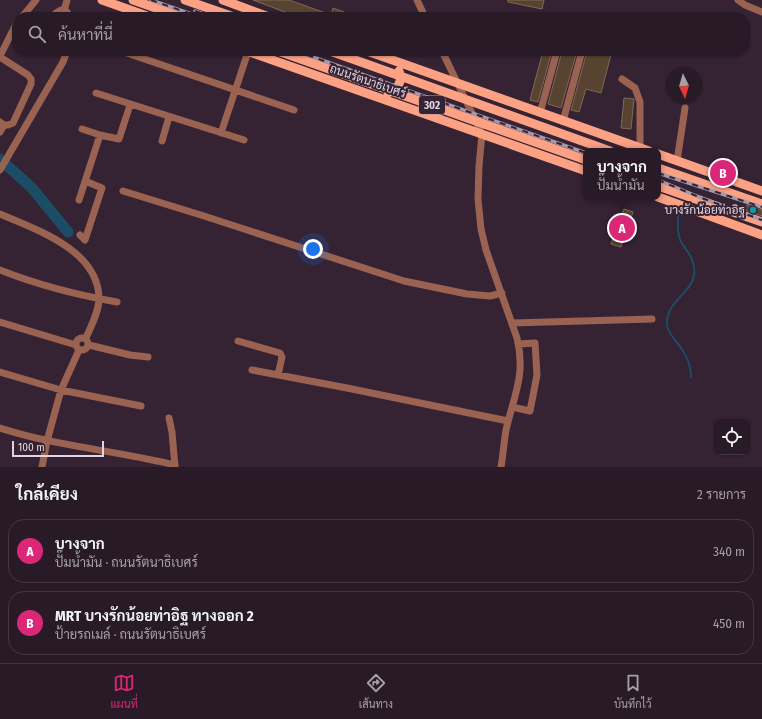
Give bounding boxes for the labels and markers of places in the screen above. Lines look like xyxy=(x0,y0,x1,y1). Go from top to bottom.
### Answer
pin: B xyxy=(710,158,736,188)
place label: บางรักน้อยท่าอิฐ xyxy=(665,203,745,218)
marker: บางรักน้อยท่าอิฐ xyxy=(748,205,758,215)
pin: A xyxy=(609,213,635,243)

